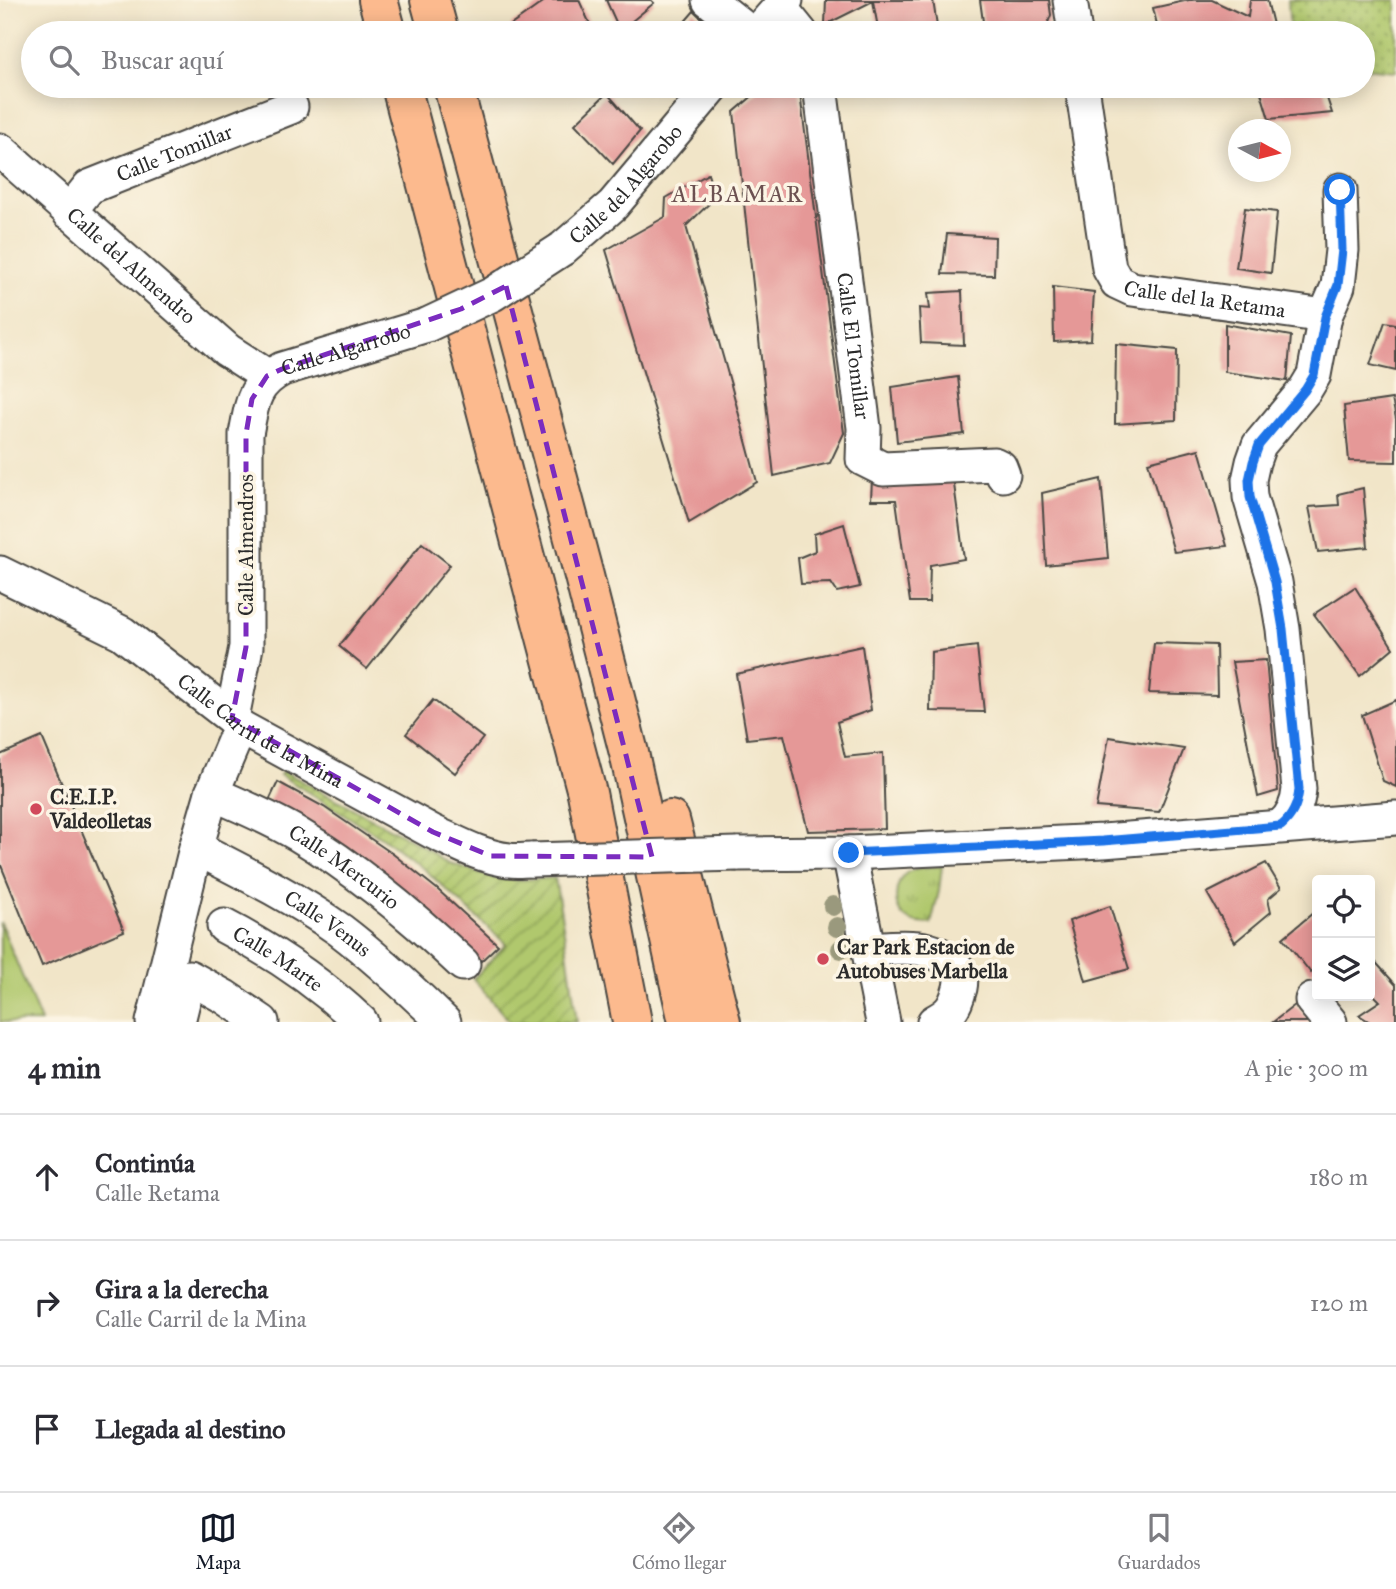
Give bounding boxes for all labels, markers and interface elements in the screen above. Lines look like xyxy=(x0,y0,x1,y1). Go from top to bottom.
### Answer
search box xyxy=(21,21,1375,98)
icon: search xyxy=(45,41,83,79)
text: Buscar aquí xyxy=(101,44,223,76)
street label: Calle Tomillar xyxy=(113,118,236,188)
street label: Calle del Algarobo xyxy=(564,119,688,250)
north arrow xyxy=(1228,119,1291,182)
route start xyxy=(1324,174,1355,205)
district label: ALBAMAR xyxy=(671,180,804,208)
street label: Calle del Almendro xyxy=(61,202,202,330)
street label: Calle El Tomillar xyxy=(831,271,876,421)
street label: Calle del la Retama xyxy=(1119,274,1287,323)
street label: Calle Algarrobo xyxy=(278,318,414,382)
street label: Calle Almendros xyxy=(233,474,259,616)
street label: Calle Carril de la Mina xyxy=(172,668,348,794)
place label: C.E.I.P. Valdeolletas xyxy=(49,784,152,834)
marker: C.E.I.P. Valdeolletas xyxy=(28,801,44,817)
street label: Calle Mercurio xyxy=(284,819,405,915)
route end xyxy=(833,837,864,868)
map controls xyxy=(1312,875,1375,1001)
button: locate xyxy=(1312,875,1375,938)
street label: Calle Venus xyxy=(280,885,376,962)
street label: Calle Marte xyxy=(228,920,328,998)
place label: Car Park Estacion de Autobuses Marbella xyxy=(835,934,1015,984)
button: layers xyxy=(1312,938,1375,1001)
marker: Car Park Estacion de Autobuses Marbella xyxy=(815,951,831,967)
text: 4 min xyxy=(28,1050,101,1086)
text: A pie · 300 m xyxy=(1245,1054,1368,1082)
text: Continúa xyxy=(95,1147,195,1179)
icon: ahead xyxy=(28,1158,66,1196)
text: 180 m xyxy=(1309,1163,1368,1191)
text: Calle Retama xyxy=(95,1179,220,1207)
text: Gira a la derecha xyxy=(95,1273,268,1305)
icon: right xyxy=(28,1284,66,1322)
text: 120 m xyxy=(1310,1289,1368,1317)
text: Calle Carril de la Mina xyxy=(95,1305,307,1333)
icon: arrive xyxy=(28,1410,66,1448)
text: Llegada al destino xyxy=(95,1413,286,1445)
tab: Mapa xyxy=(196,1509,241,1574)
tab: Cómo llegar xyxy=(632,1509,726,1574)
tab: Guardados xyxy=(1118,1509,1200,1574)

